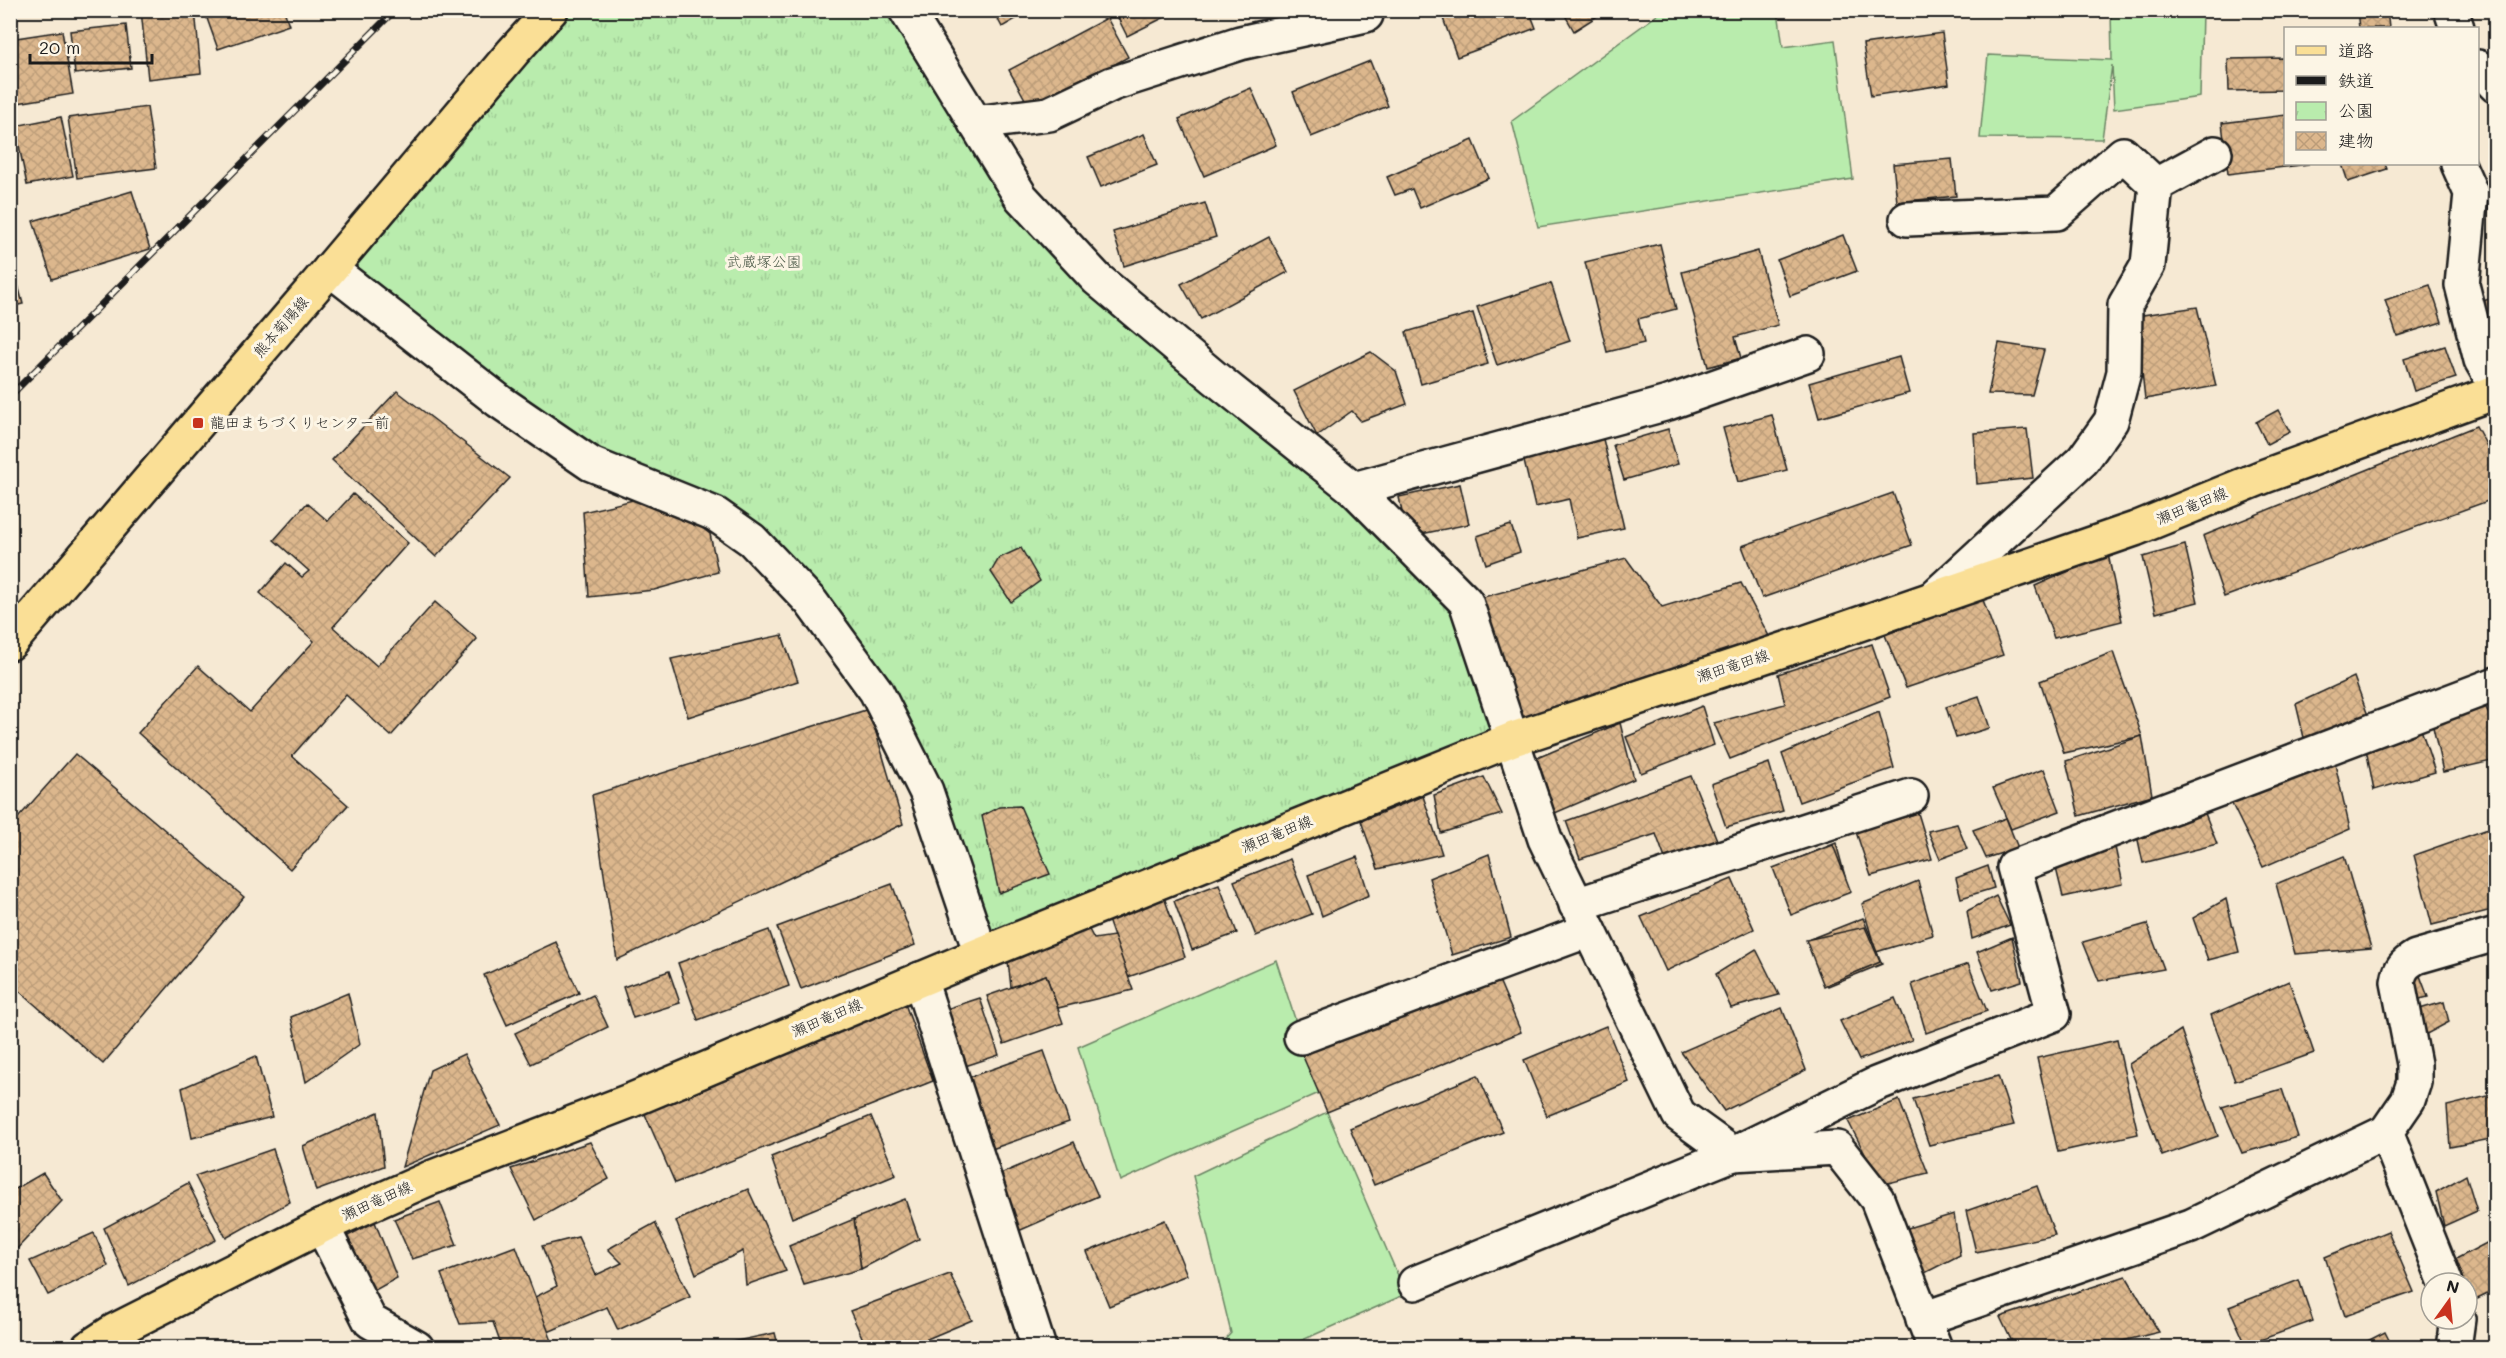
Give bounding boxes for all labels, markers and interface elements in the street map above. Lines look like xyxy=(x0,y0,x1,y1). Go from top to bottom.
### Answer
scale bar xyxy=(30,27,152,65)
legend xyxy=(2284,27,2479,165)
text: 20 m xyxy=(39,35,80,59)
text: 道路 xyxy=(2338,38,2374,62)
text: 鉄道 xyxy=(2338,68,2374,92)
text: 公園 xyxy=(2338,98,2374,122)
text: 建物 xyxy=(2338,128,2374,152)
park label: 武蔵塚公園 xyxy=(726,251,802,271)
street label: 熊本菊陽線 xyxy=(248,291,312,361)
place label: 龍田まちづくりセンター前 xyxy=(210,412,389,432)
marker: 龍田まちづくりセンター前 xyxy=(191,416,205,430)
street label: 瀬田竜田線 xyxy=(2153,482,2230,528)
street label: 瀬田竜田線 xyxy=(1694,644,1771,686)
street label: 瀬田竜田線 xyxy=(1238,810,1315,856)
street label: 瀬田竜田線 xyxy=(788,993,865,1041)
street label: 瀬田竜田線 xyxy=(338,1176,415,1224)
north arrow xyxy=(2419,1271,2479,1331)
text: N xyxy=(2444,1274,2462,1298)

